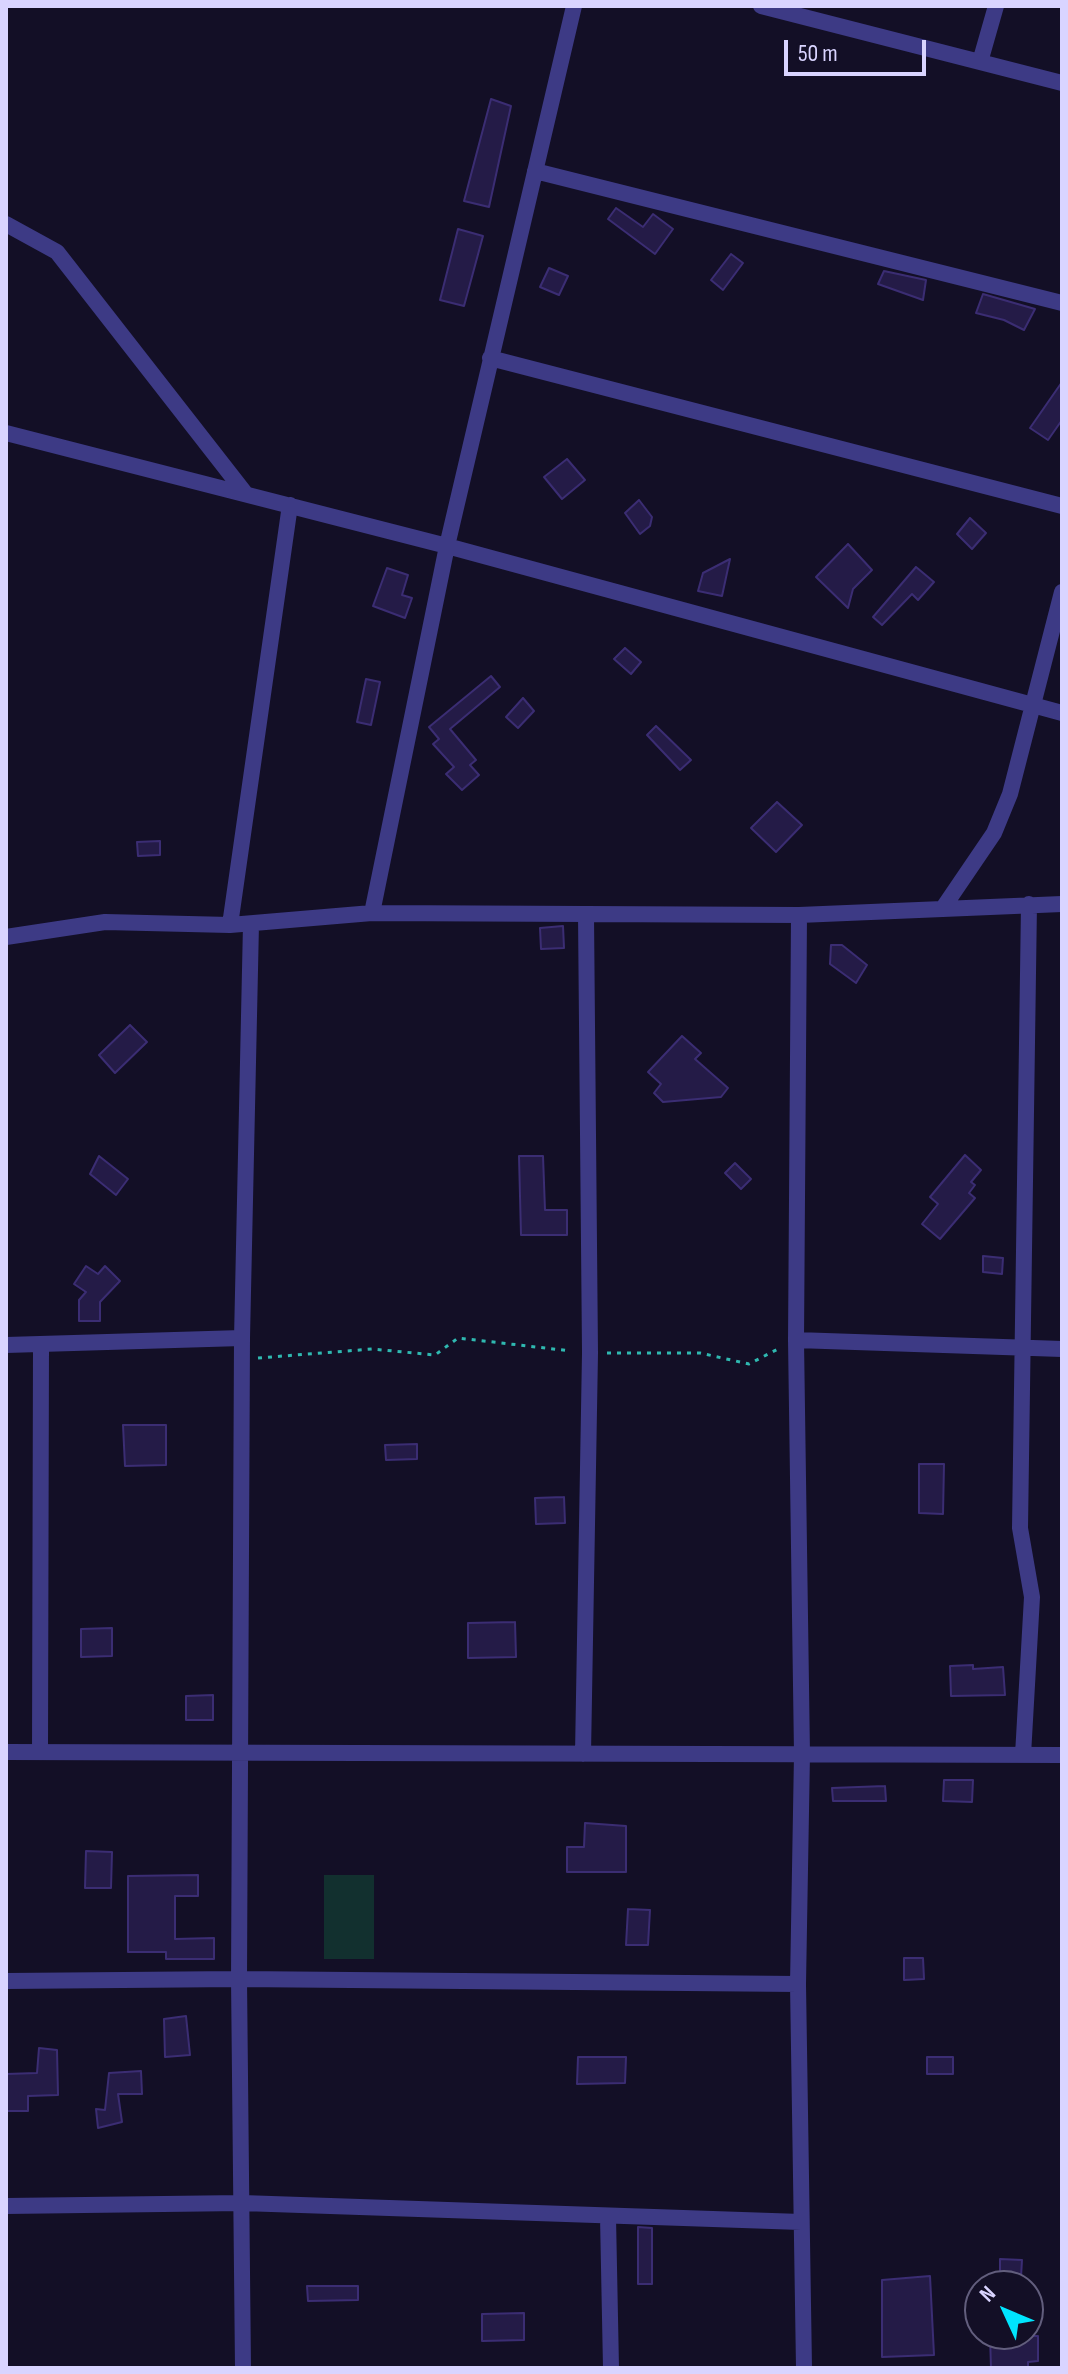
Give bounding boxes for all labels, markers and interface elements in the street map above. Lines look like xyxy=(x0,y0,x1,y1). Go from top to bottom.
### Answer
scale bar xyxy=(788,24,930,74)
text: 50 m xyxy=(798,39,838,68)
north arrow xyxy=(964,2270,1044,2350)
text: N xyxy=(974,2281,1002,2308)

